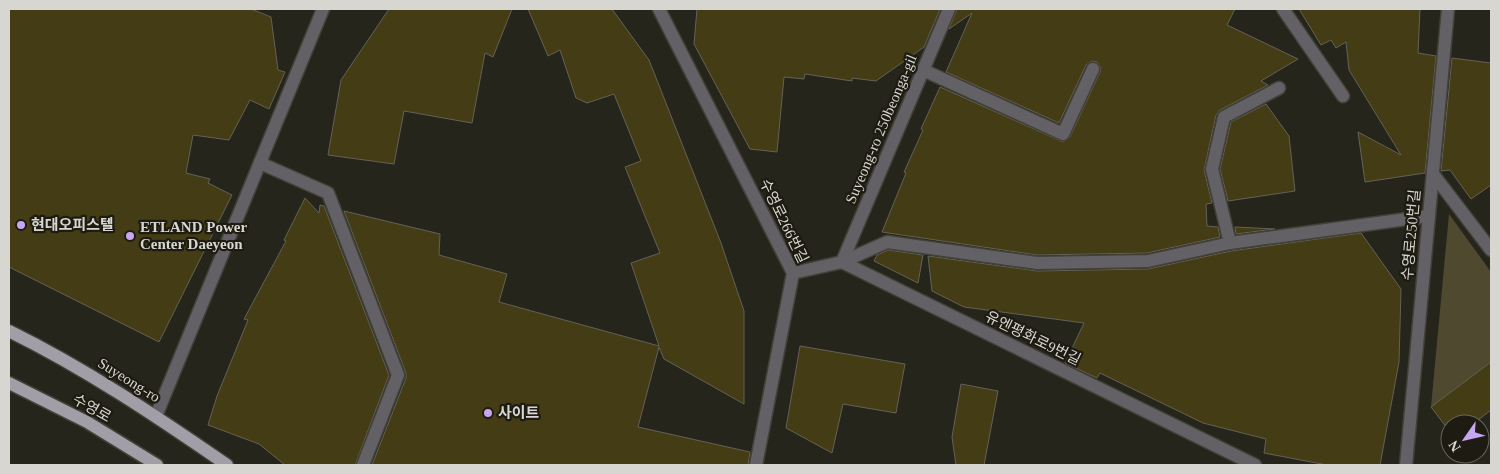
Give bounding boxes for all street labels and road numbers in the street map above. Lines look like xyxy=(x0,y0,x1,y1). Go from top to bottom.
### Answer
street label: Suyeong-ro 250beonga-gil xyxy=(842,52,920,206)
street label: 수영로266번길 xyxy=(757,176,811,266)
street label: 수영로250번길 xyxy=(1399,189,1423,281)
street label: 유엔평화로9번길 xyxy=(983,308,1083,368)
street label: Suyeong-ro xyxy=(95,355,163,405)
street label: 수영로 xyxy=(70,391,114,425)

